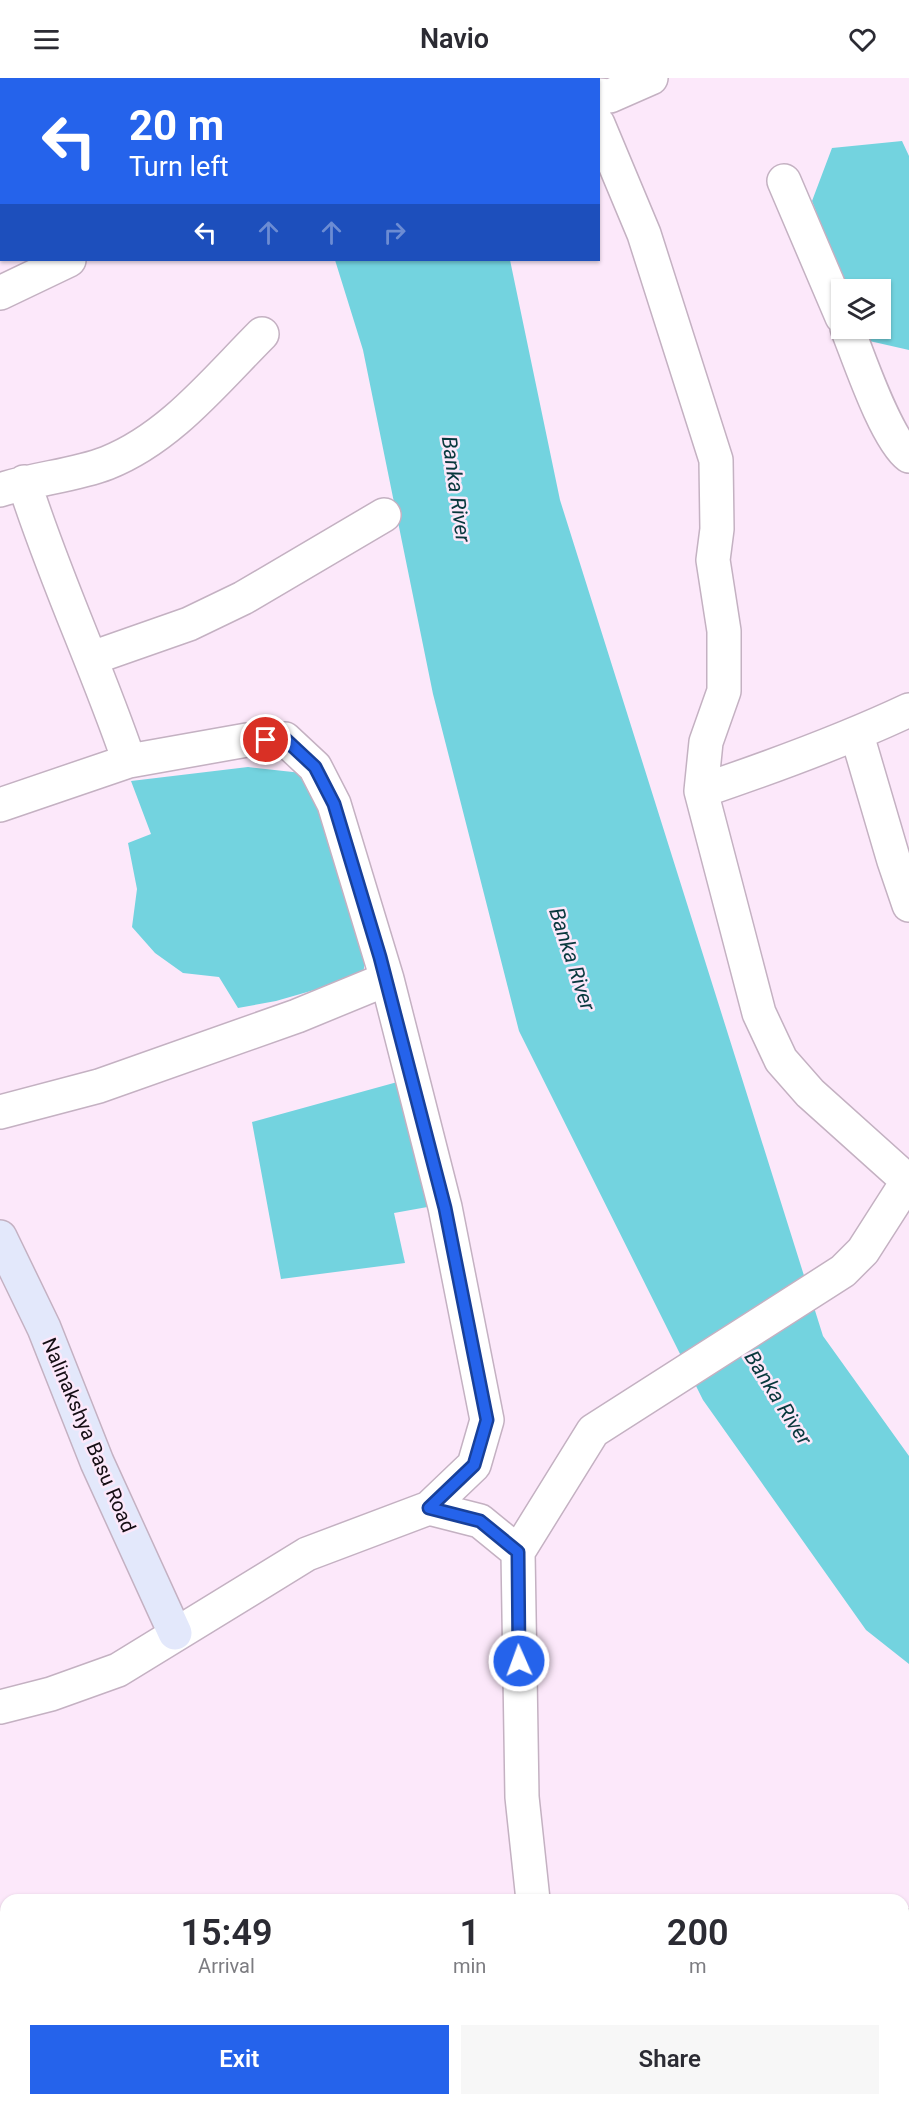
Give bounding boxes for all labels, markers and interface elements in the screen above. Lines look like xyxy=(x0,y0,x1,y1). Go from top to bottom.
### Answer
icon: menu xyxy=(30,23,63,56)
text: Navio xyxy=(420,23,489,55)
icon: heart xyxy=(846,23,879,56)
text: 20 m xyxy=(129,101,224,150)
icon: left xyxy=(30,102,108,180)
text: Turn left xyxy=(129,151,229,183)
icon: left xyxy=(189,216,222,249)
icon: ahead xyxy=(252,216,285,249)
icon: ahead xyxy=(315,216,348,249)
icon: right xyxy=(378,216,411,249)
map controls xyxy=(831,279,891,339)
button: layers xyxy=(831,279,891,339)
water label: Banka River xyxy=(437,435,475,545)
pin xyxy=(240,714,291,765)
icon: arrive xyxy=(249,723,282,756)
water label: Banka River xyxy=(544,905,600,1014)
street label: Nalinakshya Basu Road xyxy=(37,1334,141,1536)
water label: Banka River xyxy=(740,1346,817,1450)
position arrow xyxy=(487,1629,551,1693)
text: 15:49 xyxy=(180,1912,273,1954)
text: 1 xyxy=(459,1912,480,1954)
text: 200 xyxy=(667,1912,729,1954)
text: Arrival xyxy=(198,1954,255,1978)
text: min xyxy=(453,1954,486,1978)
text: m xyxy=(689,1954,706,1978)
button: Exit xyxy=(30,2025,449,2094)
button: Share xyxy=(461,2025,879,2094)

